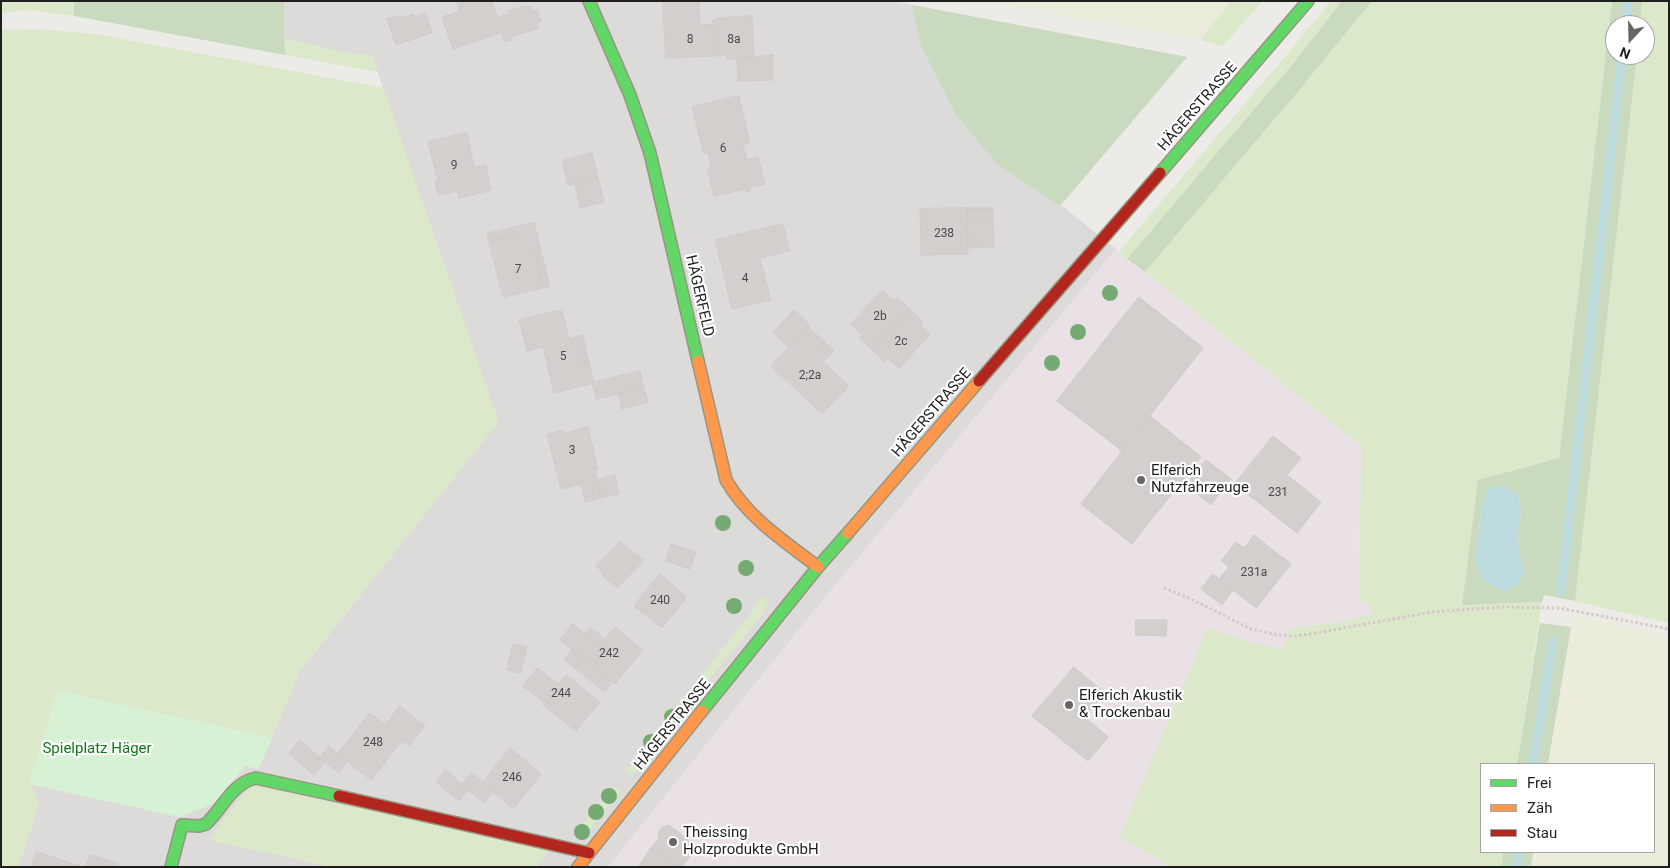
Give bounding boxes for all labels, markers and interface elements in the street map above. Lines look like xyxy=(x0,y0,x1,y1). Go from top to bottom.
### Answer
north arrow xyxy=(1605,15,1655,65)
house number: 8 xyxy=(687,33,693,47)
house number: 8a xyxy=(727,33,741,47)
text: N xyxy=(1618,44,1632,62)
street label: HÄGERSTRASSE xyxy=(1155,59,1241,155)
house number: 6 xyxy=(720,142,726,156)
house number: 9 xyxy=(451,159,457,173)
house number: 238 xyxy=(934,227,954,241)
street label: HÄGERFELD xyxy=(681,253,717,339)
house number: 7 xyxy=(515,263,521,277)
house number: 4 xyxy=(742,272,748,286)
house number: 2b xyxy=(873,310,887,324)
house number: 2c xyxy=(894,335,908,349)
house number: 5 xyxy=(560,350,566,364)
street label: HÄGERSTRASSE xyxy=(889,365,975,461)
house number: 2;2a xyxy=(799,369,821,383)
house number: 3 xyxy=(569,444,575,458)
place label: Elferich Nutzfahrzeuge xyxy=(1151,462,1249,497)
marker: Elferich Nutzfahrzeuge xyxy=(1135,474,1147,486)
house number: 231 xyxy=(1268,486,1288,500)
house number: 231a xyxy=(1241,566,1267,580)
house number: 240 xyxy=(650,594,670,608)
house number: 242 xyxy=(599,647,619,661)
street label: HÄGERSTRASSE xyxy=(631,676,715,774)
house number: 244 xyxy=(551,687,571,701)
place label: Elferich Akustik & Trockenbau xyxy=(1079,687,1182,722)
marker: Elferich Akustik & Trockenbau xyxy=(1063,699,1075,711)
house number: 248 xyxy=(363,736,383,750)
park label: Spielplatz Häger xyxy=(42,740,152,758)
legend xyxy=(1480,763,1655,853)
house number: 246 xyxy=(502,771,522,785)
text: Frei xyxy=(1527,774,1552,792)
text: Zäh xyxy=(1527,799,1552,817)
place label: Theissing Holzprodukte GmbH xyxy=(683,824,819,859)
text: Stau xyxy=(1527,824,1557,842)
marker: Theissing Holzprodukte GmbH xyxy=(667,836,679,848)

